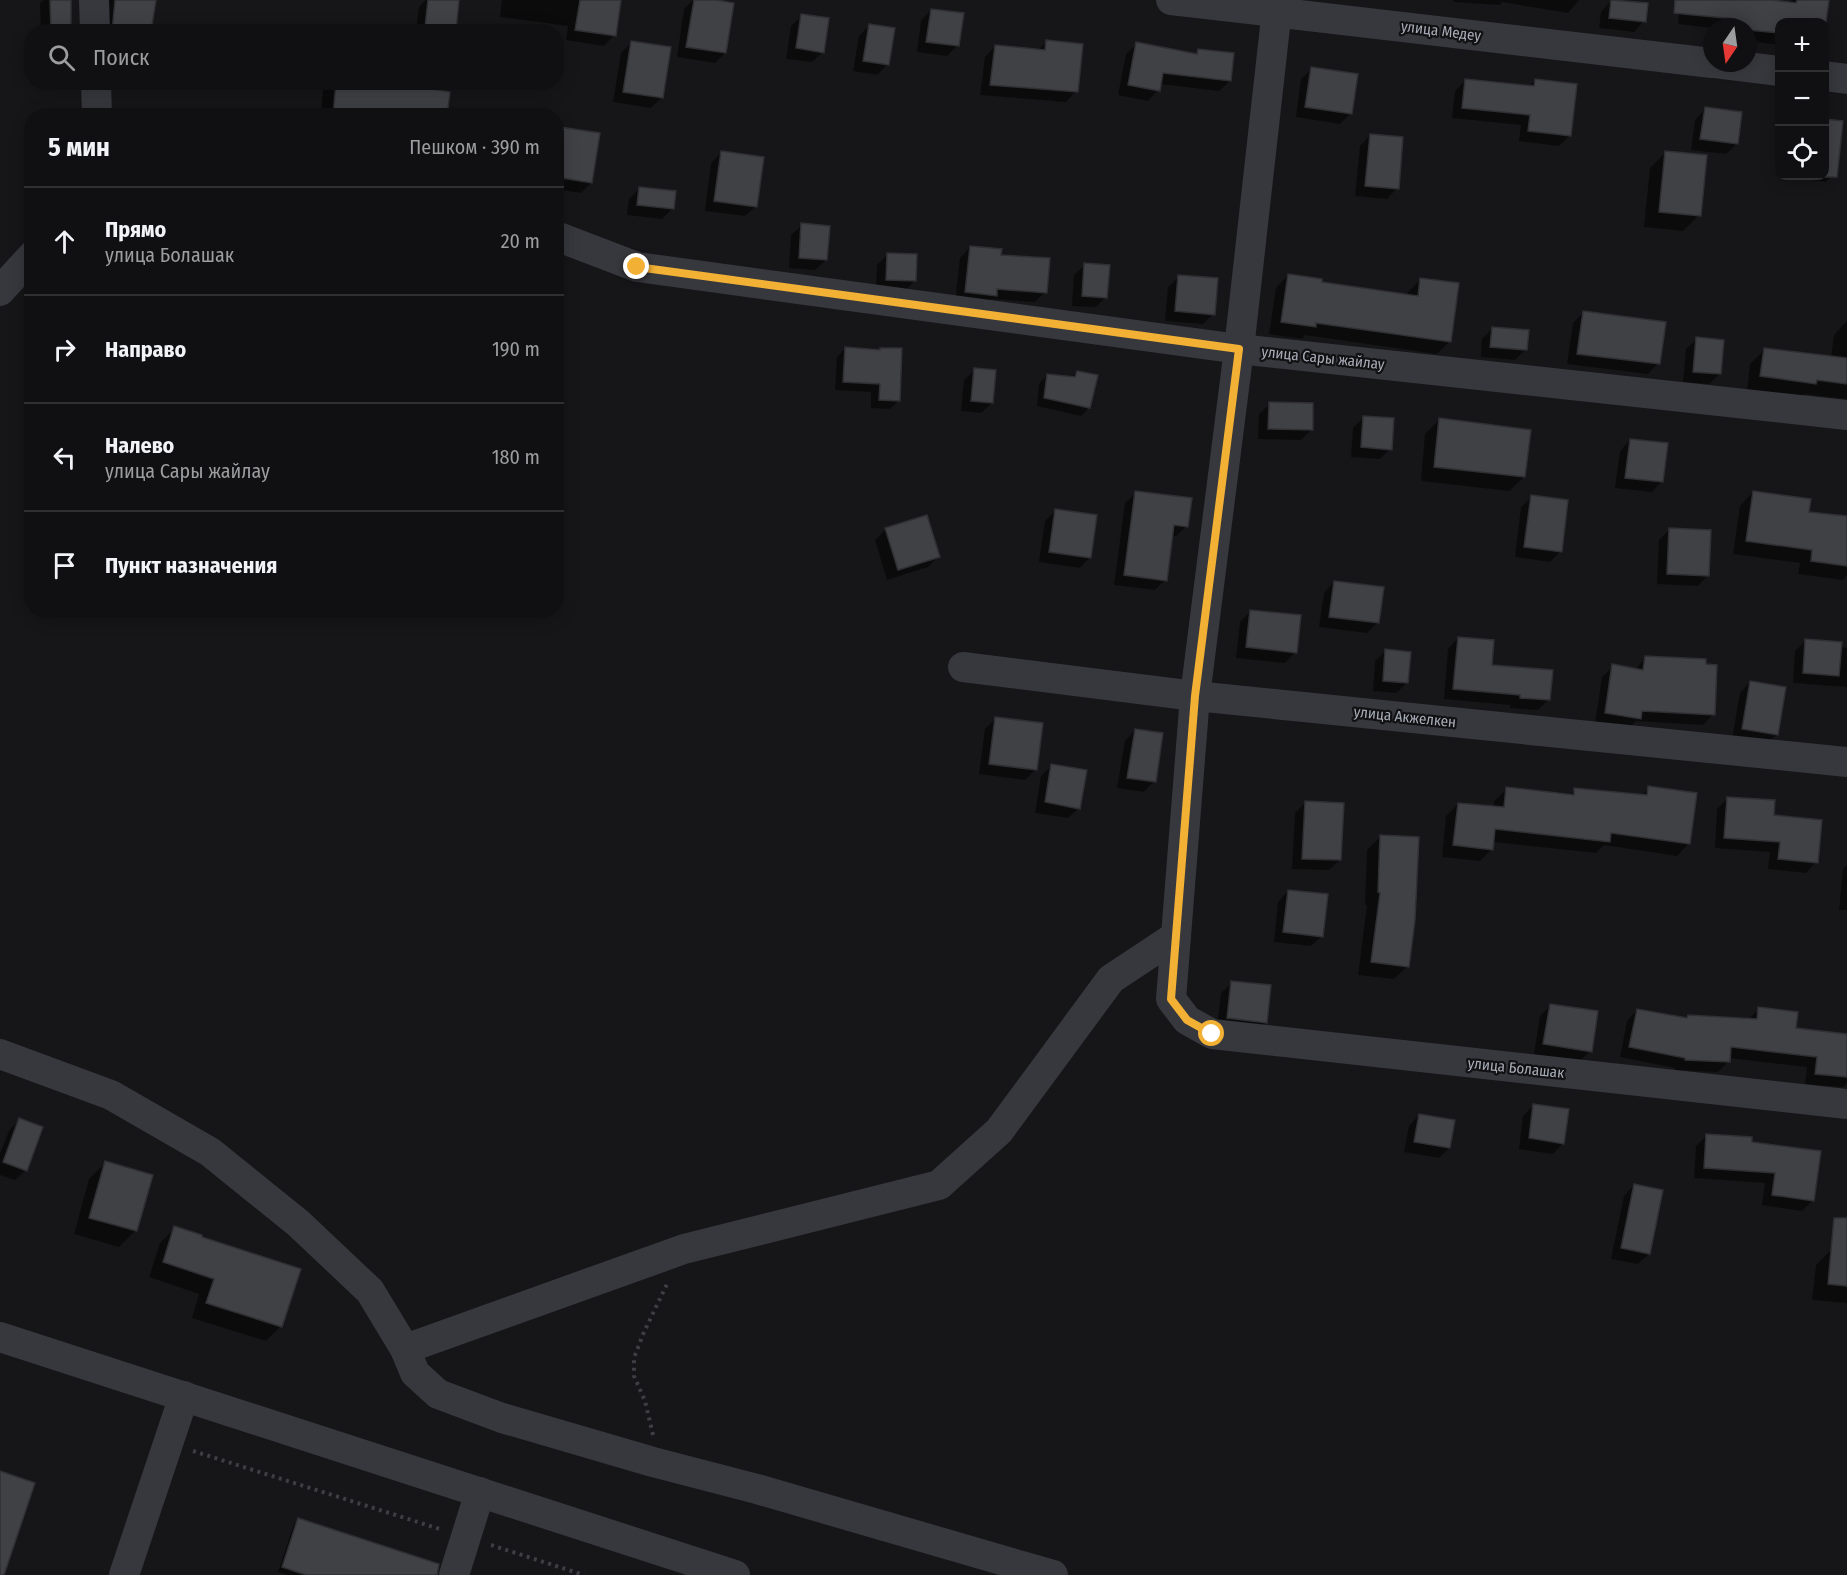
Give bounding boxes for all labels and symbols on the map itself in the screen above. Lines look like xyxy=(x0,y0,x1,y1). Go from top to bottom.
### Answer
street label: улица Медеу xyxy=(1400,17,1482,45)
north arrow xyxy=(1703,18,1757,72)
route end xyxy=(623,253,649,279)
street label: улица Сары жайлау xyxy=(1261,343,1386,373)
street label: улица Акжелкен xyxy=(1353,703,1457,731)
route start xyxy=(1198,1020,1224,1046)
street label: улица Болашак xyxy=(1467,1054,1565,1082)

